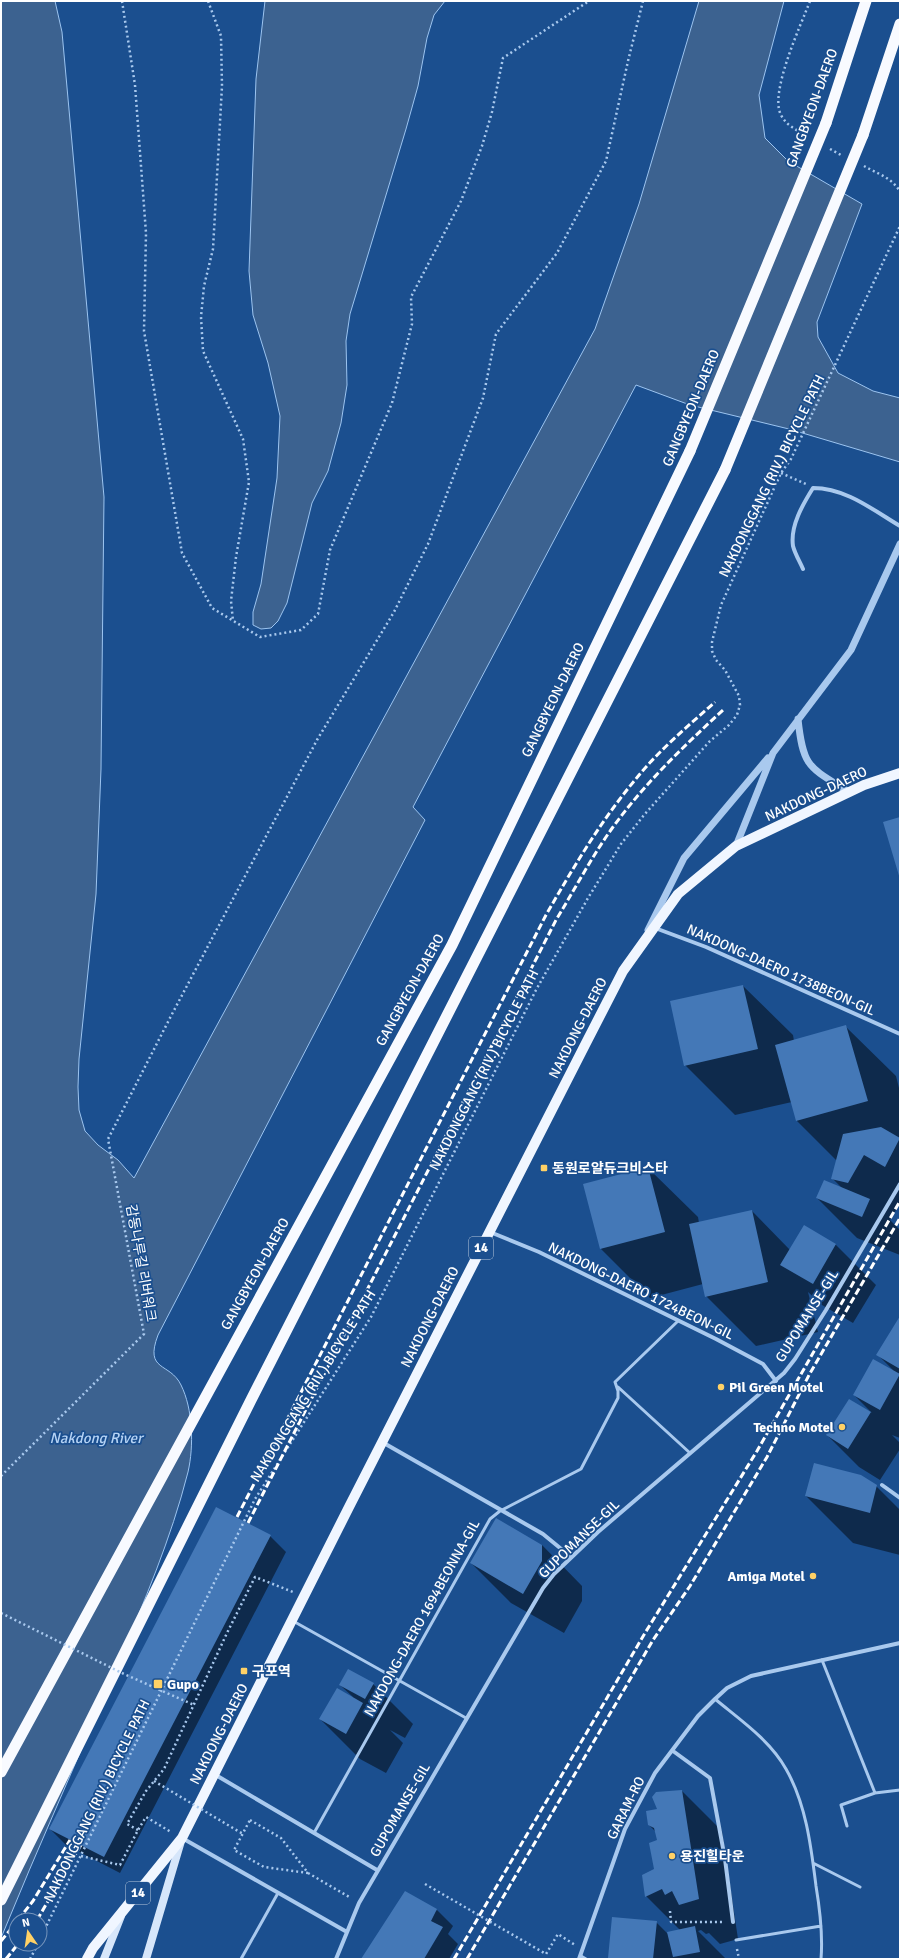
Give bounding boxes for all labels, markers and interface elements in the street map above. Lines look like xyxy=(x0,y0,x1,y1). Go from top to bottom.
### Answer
street label: GANGBYEON-DAERO xyxy=(783,46,841,170)
street label: GANGBYEON-DAERO xyxy=(659,347,723,469)
street label: NAKDONGGANG (RIV.) BICYCLE PATH xyxy=(715,372,829,580)
street label: GANGBYEON-DAERO xyxy=(518,640,588,760)
street label: NAKDONG-DAERO xyxy=(762,763,870,825)
street label: NAKDONG-DAERO 1738BEON-GIL xyxy=(684,921,878,1019)
street label: GANGBYEON-DAERO xyxy=(372,931,448,1049)
street label: NAKDONGGANG (RIV.) BICYCLE PATH xyxy=(426,967,542,1173)
street label: NAKDONG-DAERO xyxy=(545,975,611,1081)
place label: 동원로얄듀크비스타 xyxy=(552,1160,668,1177)
marker: 동원로얄듀크비스타 xyxy=(539,1163,549,1173)
street label: 감동나루길 리버워크 xyxy=(122,1203,160,1323)
street label: GANGBYEON-DAERO xyxy=(217,1215,293,1333)
road number: 14 xyxy=(469,1237,493,1259)
street label: NAKDONG-DAERO 1724BEON-GIL xyxy=(545,1239,737,1343)
street label: NAKDONG-DAERO xyxy=(397,1264,463,1370)
street label: GUPOMANSE-GIL xyxy=(772,1267,842,1365)
street label: NAKDONGGANG (RIV.) BICYCLE PATH xyxy=(247,1287,379,1485)
place label: Pil Green Motel xyxy=(729,1379,824,1396)
marker: Pil Green Motel xyxy=(716,1382,726,1392)
place label: Techno Motel xyxy=(753,1419,835,1436)
marker: Techno Motel xyxy=(837,1422,847,1432)
water label: Nakdong River xyxy=(50,1429,145,1447)
street label: GUPOMANSE-GIL xyxy=(535,1496,623,1582)
street label: NAKDONG-DAERO 1694BEONNA-GIL xyxy=(361,1517,483,1719)
place label: Amiga Motel xyxy=(727,1568,806,1585)
marker: Amiga Motel xyxy=(808,1571,818,1581)
place label: 구포역 xyxy=(252,1663,291,1680)
marker: 구포역 xyxy=(239,1666,249,1676)
place label: Gupo xyxy=(167,1676,199,1693)
marker: Gupo xyxy=(152,1678,164,1690)
street label: NAKDONG-DAERO xyxy=(186,1681,252,1787)
street label: NAKDONGGANG (RIV.) BICYCLE PATH xyxy=(40,1697,154,1905)
street label: GUPOMANSE-GIL xyxy=(366,1760,434,1860)
street label: GARAM-RO xyxy=(603,1774,649,1842)
place label: 용진힐타운 xyxy=(680,1848,745,1865)
marker: 용진힐타운 xyxy=(667,1851,677,1861)
road number: 14 xyxy=(126,1882,150,1904)
north arrow xyxy=(8,1912,48,1952)
text: N xyxy=(21,1916,31,1930)

